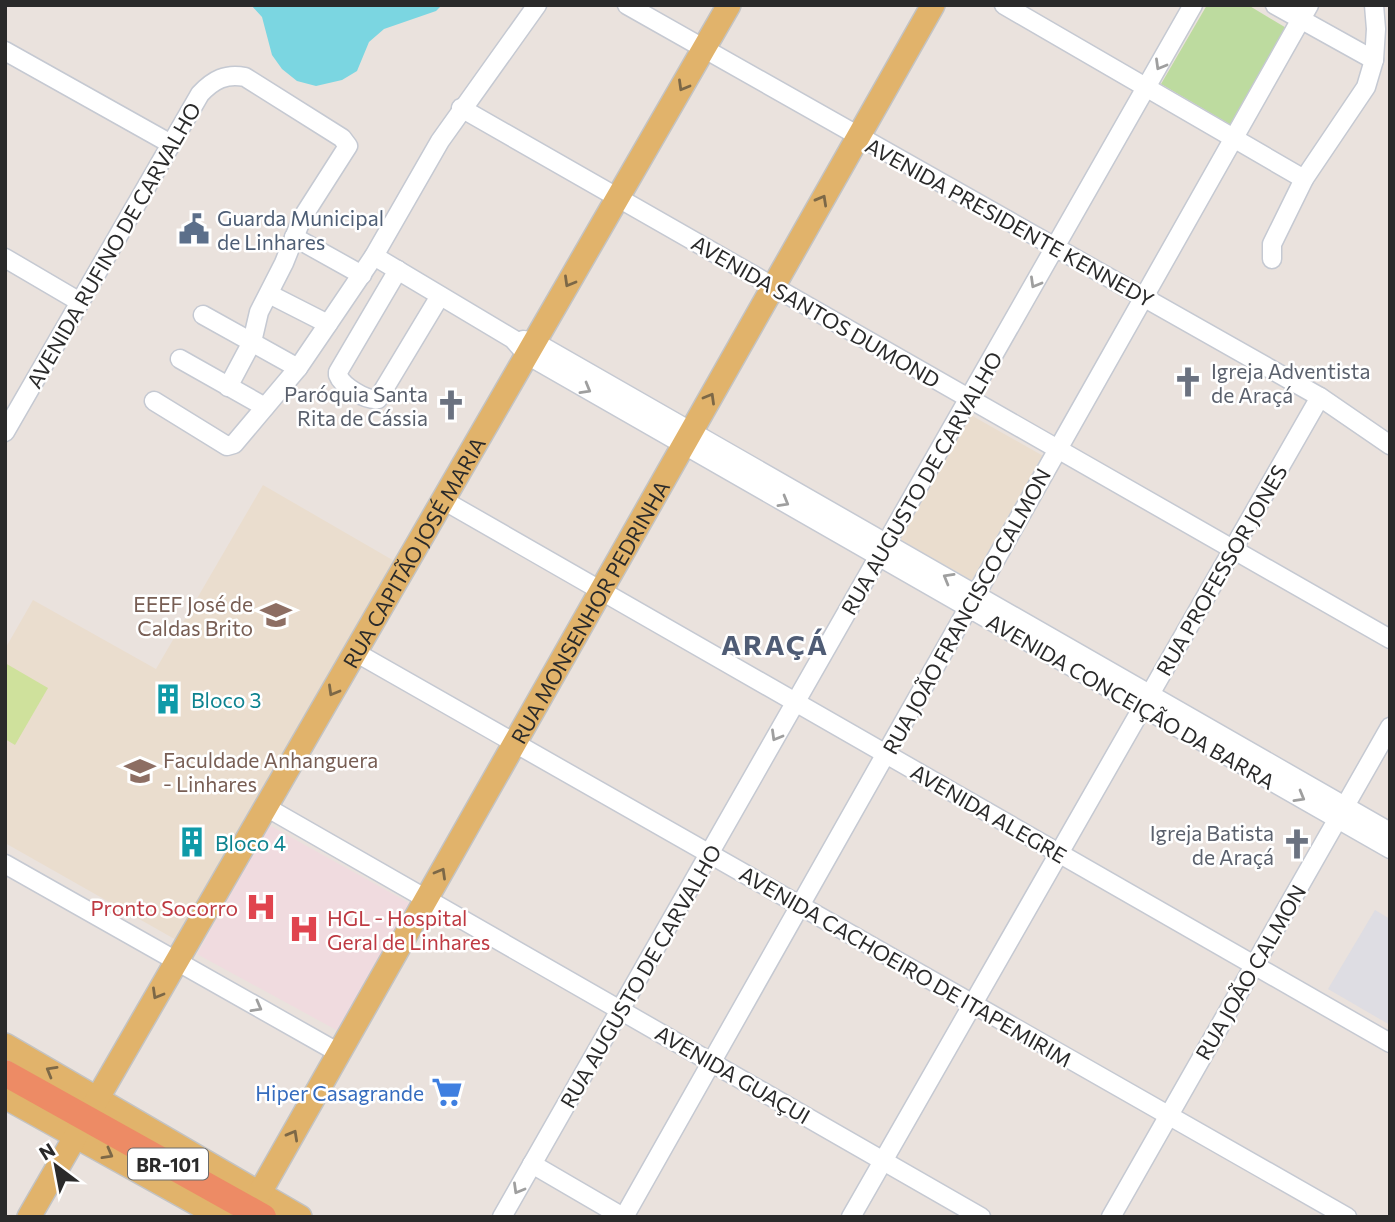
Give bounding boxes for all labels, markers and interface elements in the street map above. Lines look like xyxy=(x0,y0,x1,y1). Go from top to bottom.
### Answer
one-way arrow xyxy=(1155,57,1168,70)
one-way arrow xyxy=(678,78,691,91)
street label: AVENIDA RUFINO DE CARVALHO xyxy=(21,98,205,392)
street label: AVENIDA PRESIDENTE KENNEDY xyxy=(862,132,1159,312)
one-way arrow xyxy=(814,194,827,207)
place label: Guarda Municipal de Linhares xyxy=(217,205,384,254)
public building icon: Guarda Municipal de Linhares xyxy=(177,212,211,246)
street label: AVENIDA SANTOS DUMOND xyxy=(687,230,945,392)
one-way arrow xyxy=(564,275,577,288)
one-way arrow xyxy=(1030,276,1043,289)
street label: RUA AUGUSTO DE CARVALHO xyxy=(835,347,1007,619)
place label: Igreja Adventista de Araçá xyxy=(1211,358,1370,407)
church icon: Igreja Adventista de Araçá xyxy=(1171,365,1205,399)
place label: Paróquia Santa Rita de Cássia xyxy=(284,381,428,430)
one-way arrow xyxy=(579,381,592,394)
church icon: Paróquia Santa Rita de Cássia xyxy=(434,388,468,422)
one-way arrow xyxy=(702,392,715,405)
street label: RUA CAPITÃO JOSÉ MARIA xyxy=(337,432,490,672)
street label: RUA PROFESSOR JONES xyxy=(1150,460,1292,680)
street label: RUA JOÃO FRANCISCO CALMON xyxy=(877,464,1055,758)
street label: RUA MONSENHOR PEDRINHA xyxy=(505,476,674,748)
one-way arrow xyxy=(777,494,789,507)
one-way arrow xyxy=(943,573,955,586)
place label: EEEF José de Caldas Brito xyxy=(133,591,253,640)
school or university icon: EEEF José de Caldas Brito xyxy=(259,598,293,632)
street label: AVENIDA CONCEIÇÃO DA BARRA xyxy=(983,608,1279,794)
district label: ARAÇÁ xyxy=(721,627,829,661)
building icon: Bloco 3 xyxy=(151,682,185,716)
one-way arrow xyxy=(328,684,341,697)
place label: Bloco 3 xyxy=(191,687,261,712)
one-way arrow xyxy=(771,729,784,742)
place label: Faculdade Anhanguera - Linhares xyxy=(163,747,378,796)
school or university icon: Faculdade Anhanguera - Linhares xyxy=(123,754,157,788)
street label: AVENIDA ALEGRE xyxy=(907,758,1071,868)
one-way arrow xyxy=(1293,789,1306,802)
place label: Igreja Batista de Araçá xyxy=(1150,820,1274,869)
building icon: Bloco 4 xyxy=(175,825,209,859)
church icon: Igreja Batista de Araçá xyxy=(1280,827,1314,861)
place label: Bloco 4 xyxy=(215,830,286,855)
street label: RUA AUGUSTO DE CARVALHO xyxy=(554,840,726,1112)
street label: AVENIDA CACHOEIRO DE ITAPEMIRIM xyxy=(736,860,1076,1072)
one-way arrow xyxy=(433,867,446,880)
street label: RUA JOÃO CALMON xyxy=(1190,880,1310,1064)
hospital icon: Pronto Socorro xyxy=(244,890,278,924)
place label: Pronto Socorro xyxy=(90,895,238,920)
place label: HGL - Hospital Geral de Linhares xyxy=(327,905,490,954)
hospital icon: HGL - Hospital Geral de Linhares xyxy=(287,912,321,946)
one-way arrow xyxy=(152,987,165,1000)
one-way arrow xyxy=(250,999,262,1012)
street label: AVENIDA GUAÇUI xyxy=(651,1020,815,1128)
one-way arrow xyxy=(46,1067,59,1080)
supermarket icon: Hiper Casagrande xyxy=(430,1075,464,1109)
place label: Hiper Casagrande xyxy=(255,1080,424,1105)
one-way arrow xyxy=(285,1129,298,1142)
north arrow xyxy=(21,1131,91,1201)
text: N xyxy=(35,1138,59,1165)
one-way arrow xyxy=(100,1146,113,1159)
road number: BR-101 xyxy=(128,1148,208,1180)
one-way arrow xyxy=(513,1182,526,1195)

